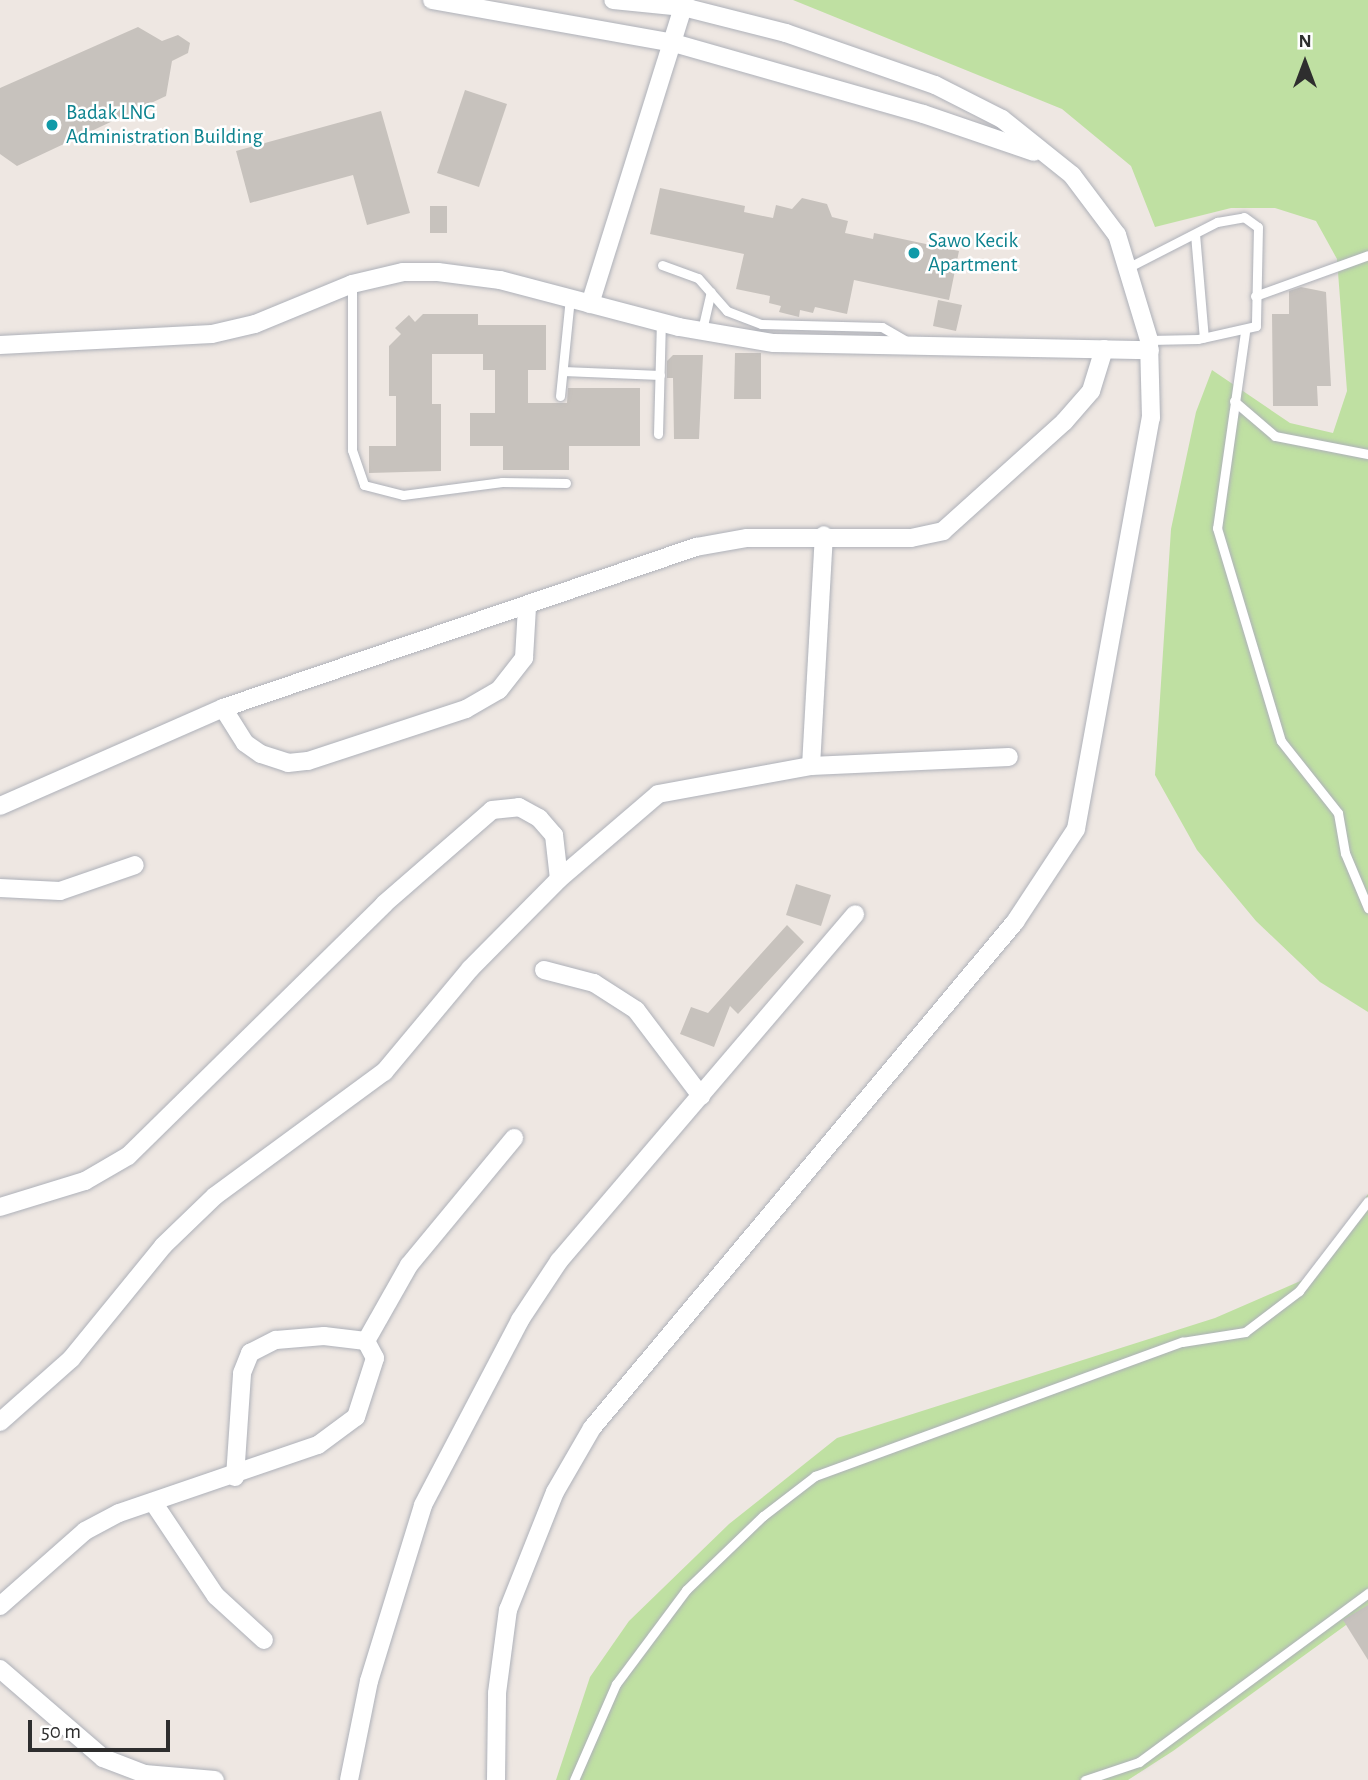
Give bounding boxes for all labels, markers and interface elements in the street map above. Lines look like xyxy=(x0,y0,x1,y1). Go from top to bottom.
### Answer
north arrow xyxy=(1270,28,1340,98)
text: N xyxy=(1298,32,1312,51)
place label: Badak LNG Administration Building xyxy=(66,100,263,150)
marker: Badak LNG Administration Building xyxy=(44,117,60,133)
place label: Sawo Kecik Apartment xyxy=(928,228,1018,278)
marker: Sawo Kecik Apartment xyxy=(906,245,922,261)
scale bar xyxy=(32,1706,173,1750)
text: 50 m xyxy=(41,1721,81,1742)

